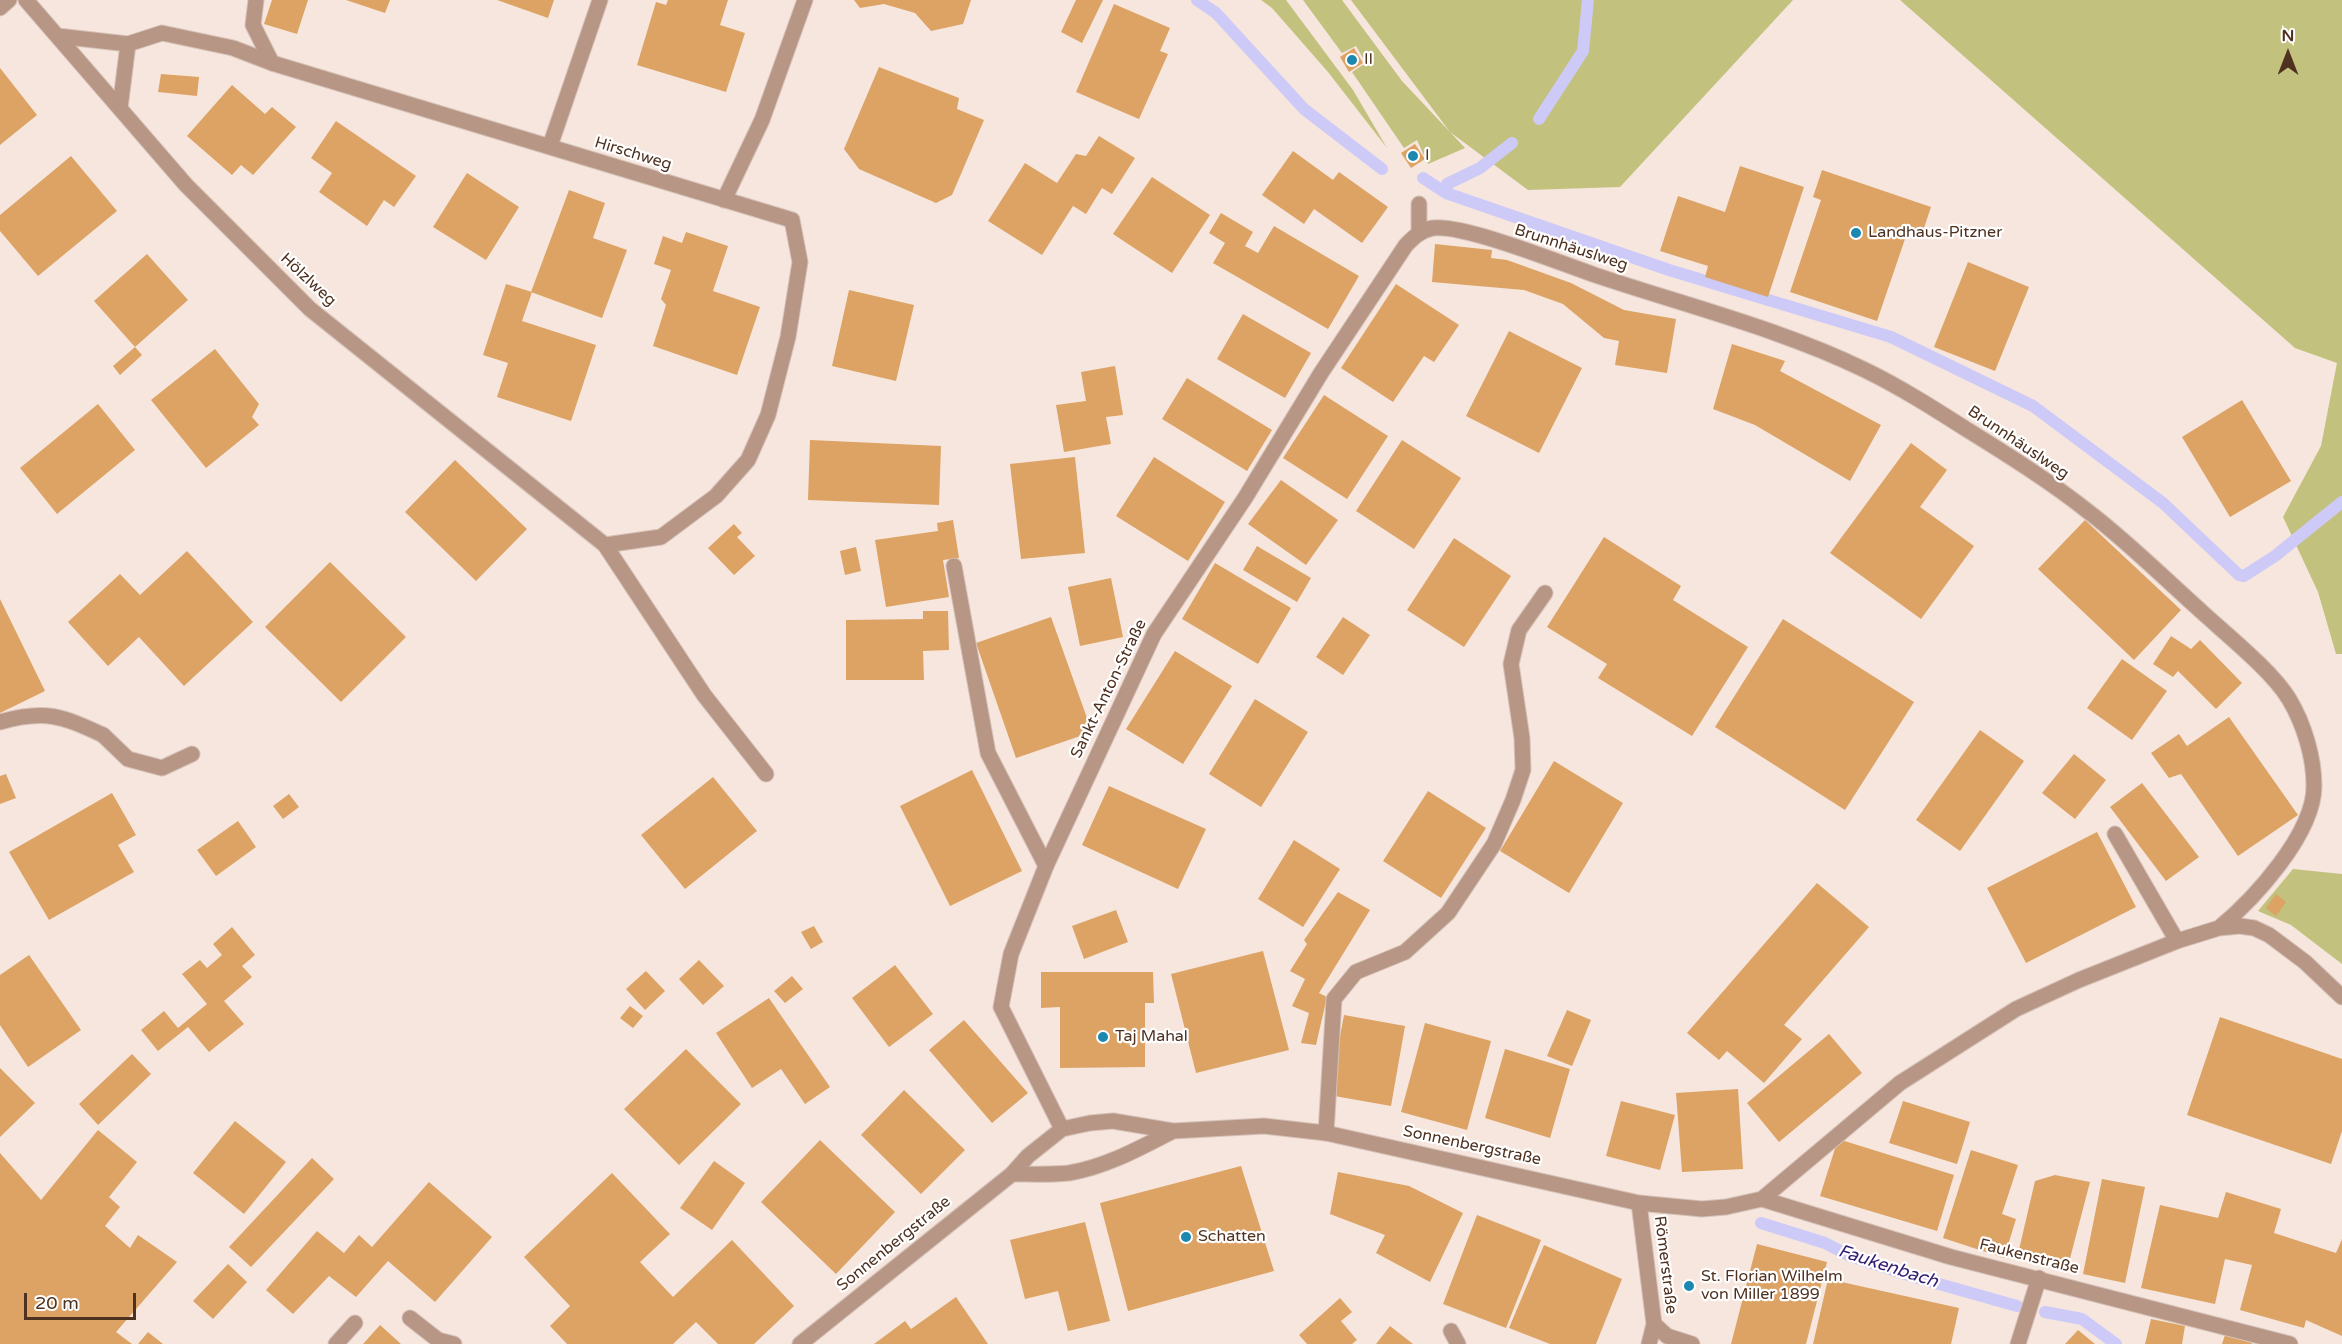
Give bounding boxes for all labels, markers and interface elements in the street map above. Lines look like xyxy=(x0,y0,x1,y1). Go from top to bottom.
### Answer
north arrow xyxy=(2258,24,2318,84)
text: N xyxy=(2282,26,2294,46)
place label: II xyxy=(1364,50,1373,70)
marker: II xyxy=(1345,53,1359,67)
street label: Hirschweg xyxy=(592,133,674,175)
place label: I xyxy=(1425,146,1430,166)
marker: I xyxy=(1406,149,1420,163)
street label: Brunnhäuslweg xyxy=(1512,221,1630,275)
place label: Landhaus-Pitzner xyxy=(1868,223,2002,243)
marker: Landhaus-Pitzner xyxy=(1849,226,1863,240)
street label: Hölzlweg xyxy=(276,249,340,311)
street label: Brunnhäuslweg xyxy=(1964,402,2072,484)
street label: Sankt-Anton-Straße xyxy=(1067,616,1151,762)
place label: Taj Mahal xyxy=(1115,1027,1188,1047)
marker: Taj Mahal xyxy=(1096,1030,1110,1044)
street label: Sonnenbergstraße xyxy=(1401,1122,1543,1170)
street label: Sonnenbergstraße xyxy=(833,1192,955,1296)
street label: Römerstraße xyxy=(1649,1215,1681,1315)
place label: Schatten xyxy=(1198,1227,1266,1247)
marker: Schatten xyxy=(1179,1230,1193,1244)
street label: Faukenstraße xyxy=(1977,1235,2081,1279)
water label: Faukenbach xyxy=(1835,1241,1941,1293)
place label: St. Florian Wilhelm von Miller 1899 xyxy=(1701,1267,1843,1305)
marker: St. Florian Wilhelm von Miller 1899 xyxy=(1682,1279,1696,1293)
scale bar xyxy=(27,1281,140,1319)
text: 20 m xyxy=(35,1292,79,1314)

